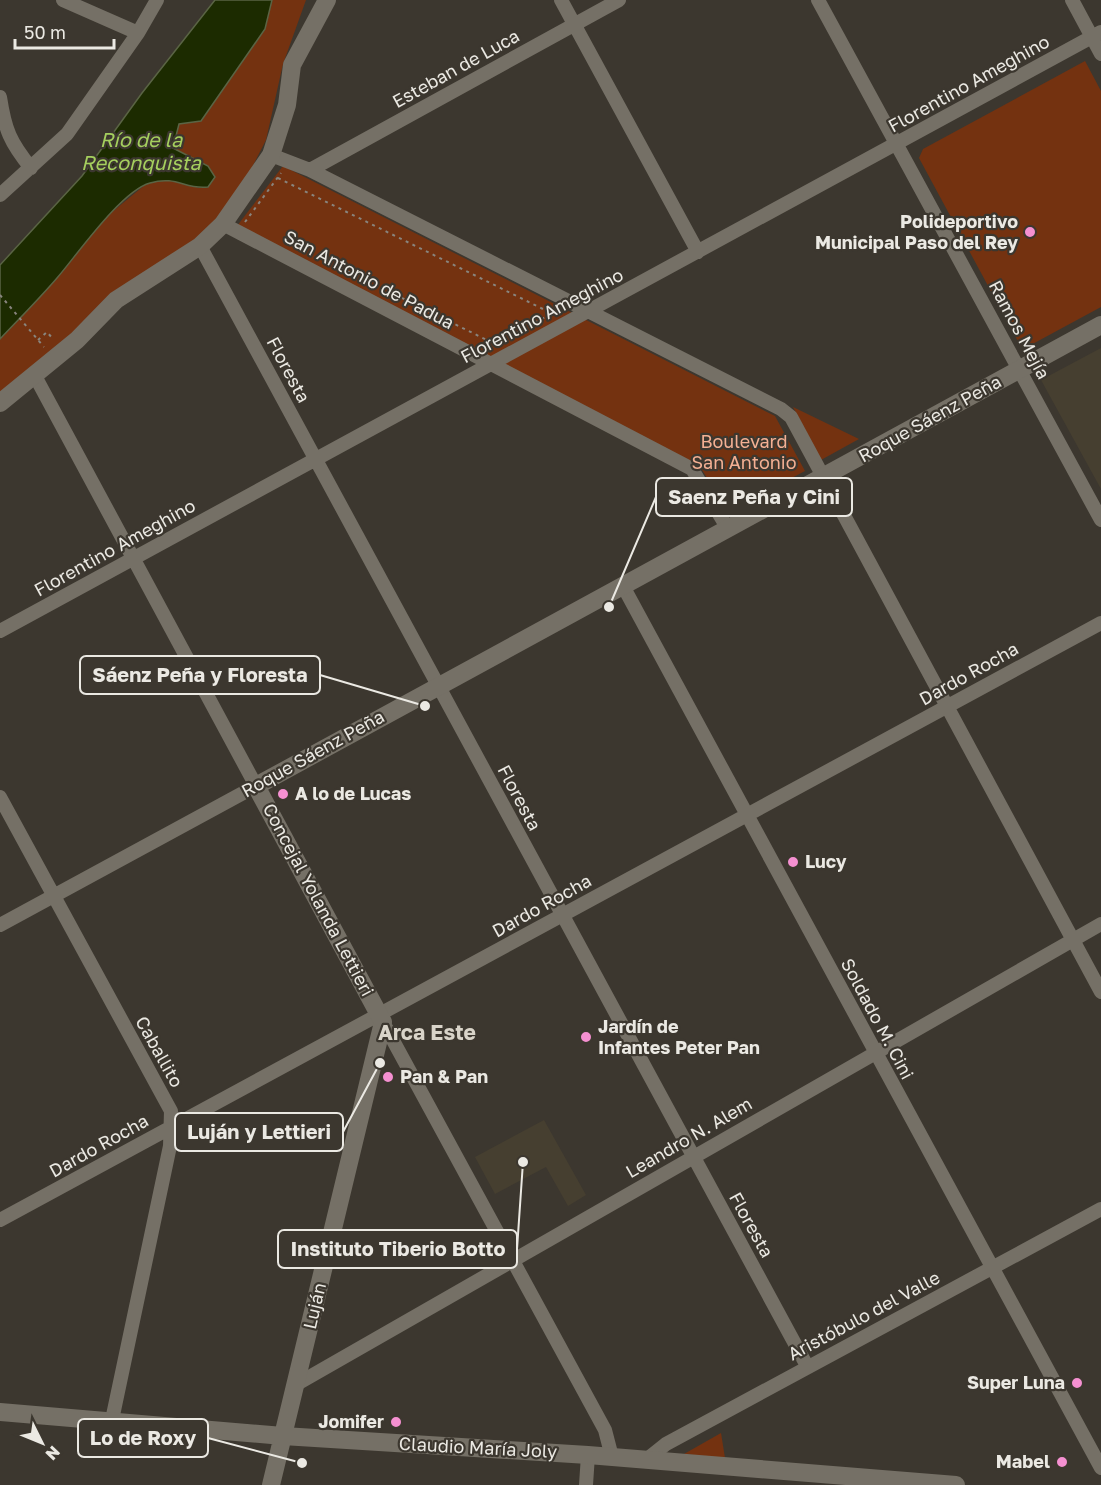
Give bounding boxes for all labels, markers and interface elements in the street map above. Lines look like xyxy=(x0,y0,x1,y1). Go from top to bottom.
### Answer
scale bar xyxy=(15,12,114,50)
text: 50 m xyxy=(24,21,66,43)
street label: Esteban de Luca xyxy=(388,24,523,112)
street label: Florentino Ameghino xyxy=(884,30,1053,137)
water label: Río de la Reconquista xyxy=(81,127,202,174)
place label: Polideportivo Municipal Paso del Rey xyxy=(815,210,1018,253)
street label: San Antonio de Padua xyxy=(281,225,458,333)
marker: Polideportivo Municipal Paso del Rey xyxy=(1023,225,1037,239)
street label: Florentino Ameghino xyxy=(456,263,627,367)
street label: Ramos Mejía xyxy=(985,276,1055,383)
street label: Floresta xyxy=(262,333,315,406)
street label: Roque Sáenz Peña xyxy=(854,370,1005,467)
park label: Boulevard San Antonio xyxy=(692,430,796,473)
callout: Saenz Peña y Cini xyxy=(656,478,852,516)
text: Saenz Peña y Cini xyxy=(668,484,840,508)
street label: Florentino Ameghino xyxy=(30,494,199,601)
street label: Dardo Rocha xyxy=(915,637,1022,709)
callout: Sáenz Peña y Floresta xyxy=(80,656,320,694)
text: Sáenz Peña y Floresta xyxy=(92,662,308,686)
street label: Roque Sáenz Peña xyxy=(237,705,388,802)
street label: Floresta xyxy=(493,761,546,834)
place label: A lo de Lucas xyxy=(295,782,411,804)
marker: A lo de Lucas xyxy=(276,787,290,801)
street label: Concejal Yolanda Lettieri xyxy=(259,799,379,1000)
place label: Lucy xyxy=(805,850,847,872)
marker: Lucy xyxy=(786,855,800,869)
street label: Dardo Rocha xyxy=(488,869,595,941)
street label: Soldado M. Cini xyxy=(837,954,919,1083)
street label: Caballito xyxy=(131,1012,188,1091)
place label: Jardín de Infantes Peter Pan xyxy=(598,1015,760,1058)
district label: Arca Este xyxy=(378,1019,476,1045)
marker: Jardín de Infantes Peter Pan xyxy=(579,1030,593,1044)
place label: Pan & Pan xyxy=(400,1065,488,1087)
marker: Pan & Pan xyxy=(381,1070,395,1084)
street label: Leandro N. Alem xyxy=(621,1092,756,1182)
street label: Dardo Rocha xyxy=(45,1109,152,1181)
callout: Luján y Lettieri xyxy=(175,1113,343,1151)
text: Luján y Lettieri xyxy=(187,1119,331,1143)
street label: Floresta xyxy=(725,1188,779,1261)
callout: Instituto Tiberio Botto xyxy=(278,1230,517,1268)
text: Instituto Tiberio Botto xyxy=(290,1236,506,1260)
street label: Aristóbulo del Valle xyxy=(784,1266,943,1364)
street label: Luján xyxy=(298,1280,330,1331)
place label: Super Luna xyxy=(967,1371,1065,1393)
marker: Super Luna xyxy=(1070,1376,1084,1390)
place label: Jomifer xyxy=(318,1410,384,1432)
north arrow xyxy=(12,1413,72,1473)
marker: Jomifer xyxy=(389,1415,403,1429)
callout: Lo de Roxy xyxy=(78,1419,208,1457)
text: Lo de Roxy xyxy=(90,1425,196,1449)
street label: Claudio María Joly xyxy=(398,1432,558,1462)
text: N xyxy=(42,1442,64,1465)
place label: Mabel xyxy=(996,1450,1050,1472)
marker: Mabel xyxy=(1055,1455,1069,1469)

